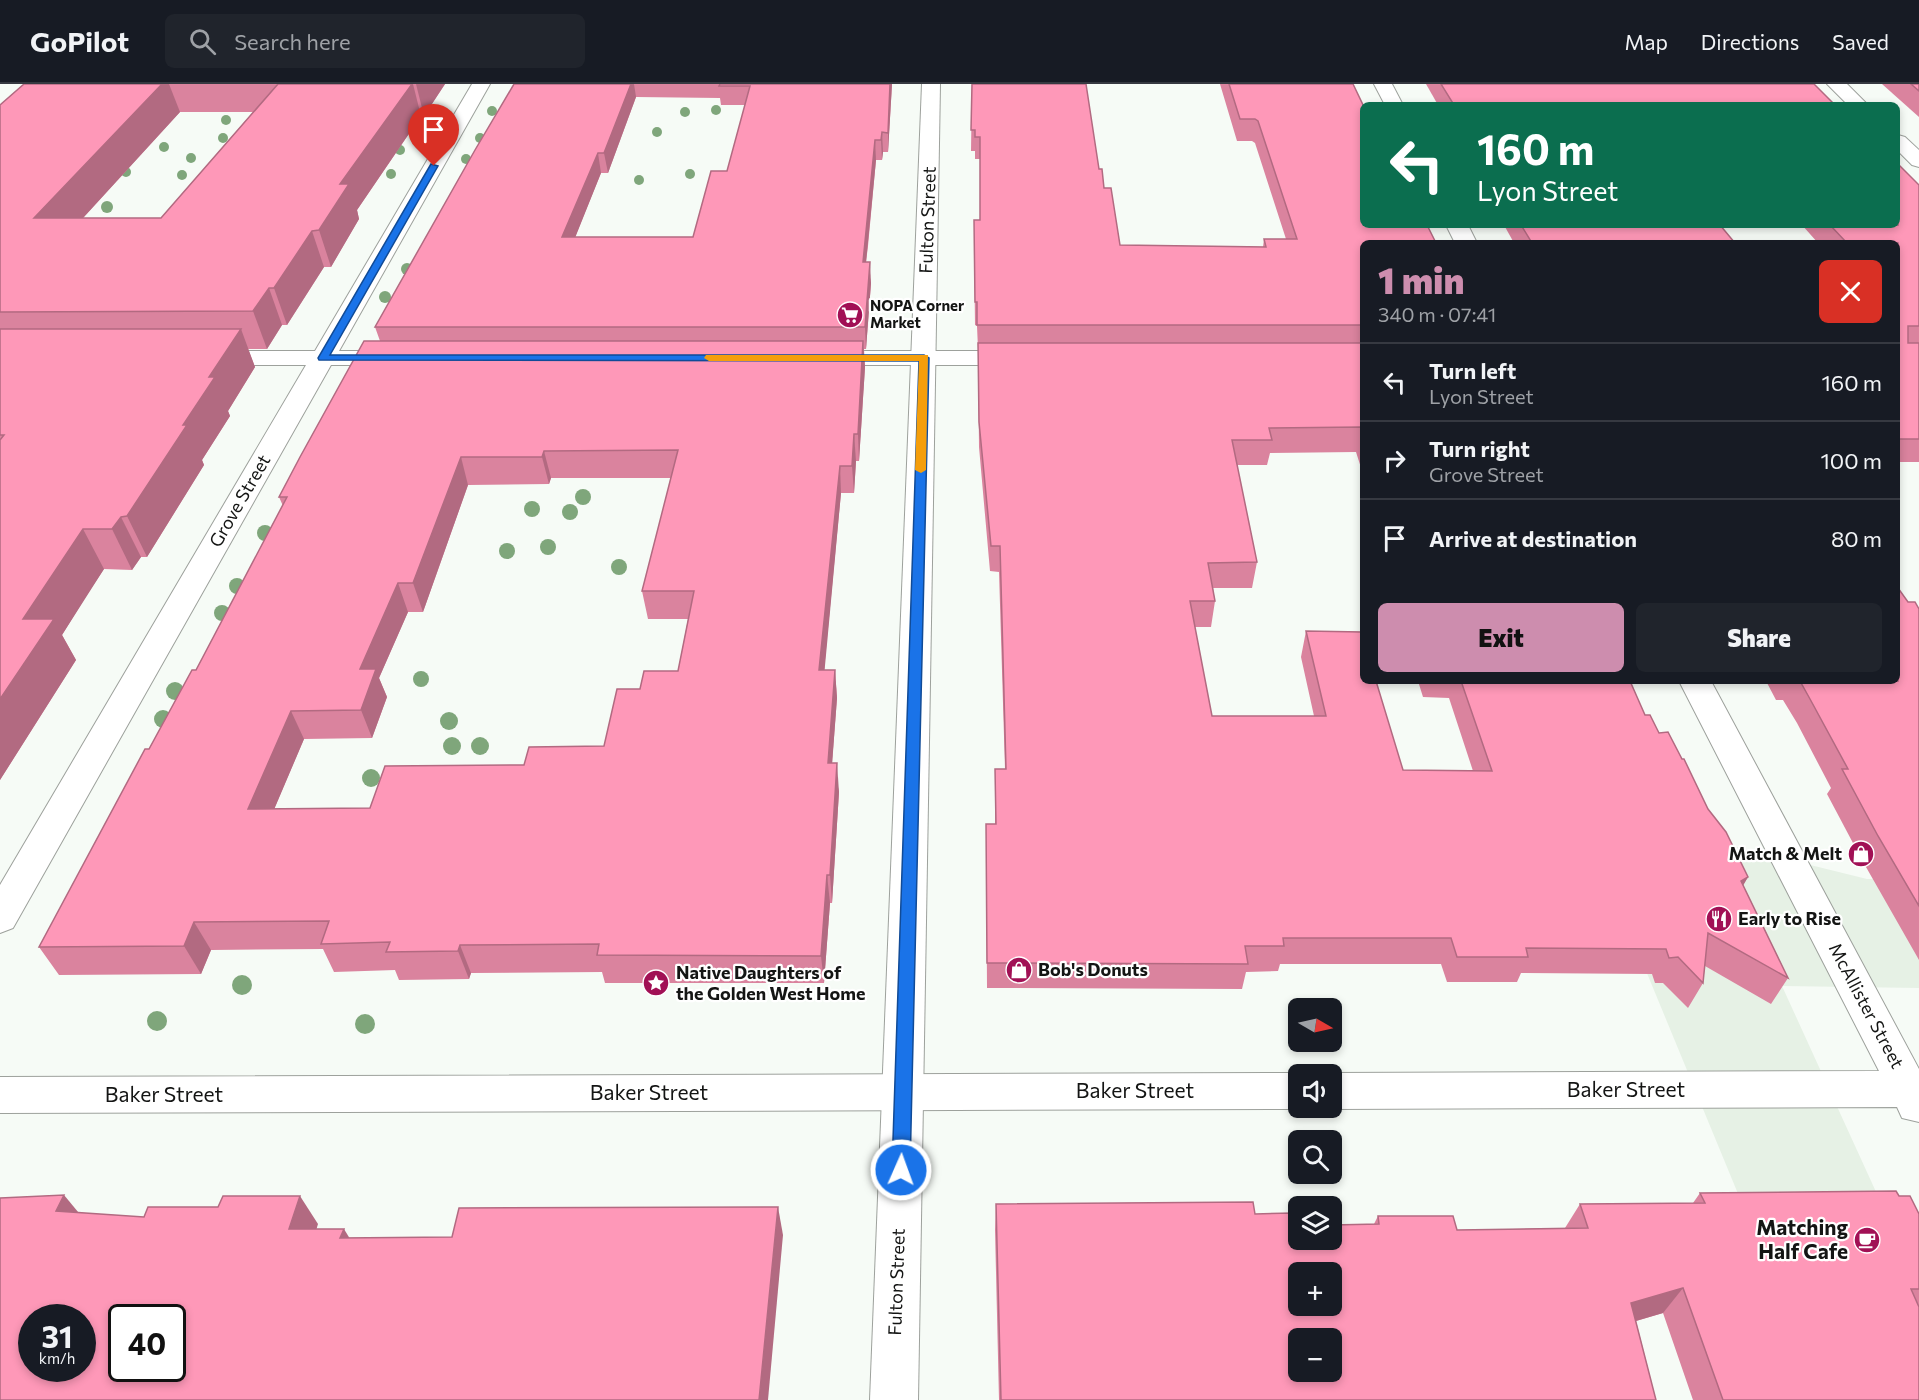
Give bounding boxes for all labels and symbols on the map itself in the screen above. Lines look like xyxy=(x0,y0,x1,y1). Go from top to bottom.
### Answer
pin xyxy=(408,104,459,166)
street label: Fulton Street xyxy=(914,166,940,274)
place label: NOPA Corner Market xyxy=(870,296,964,331)
supermarket icon: NOPA Corner Market xyxy=(835,300,865,330)
street label: Grove Street xyxy=(204,450,274,551)
shop icon: Match & Melt xyxy=(1846,839,1876,869)
place label: Match & Melt xyxy=(1729,842,1842,864)
restaurant icon: Early to Rise xyxy=(1704,904,1734,934)
place label: Early to Rise xyxy=(1738,907,1841,929)
street label: McAllister Street xyxy=(1825,939,1909,1072)
shop icon: Bob's Donuts xyxy=(1004,955,1034,985)
place label: Bob's Donuts xyxy=(1038,958,1148,980)
place label: Native Daughters of the Golden West Home xyxy=(676,961,865,1004)
place icon: Native Daughters of the Golden West Home xyxy=(641,968,671,998)
north arrow xyxy=(1288,998,1342,1052)
street label: Baker Street xyxy=(1567,1076,1685,1101)
street label: Baker Street xyxy=(1076,1077,1194,1102)
street label: Baker Street xyxy=(590,1079,708,1104)
street label: Baker Street xyxy=(105,1081,223,1106)
position arrow xyxy=(869,1138,933,1202)
place label: Matching Half Cafe xyxy=(1756,1214,1848,1263)
cafe icon: Matching Half Cafe xyxy=(1852,1225,1882,1255)
street label: Fulton Street xyxy=(883,1228,909,1336)
speed limit sign: 40 xyxy=(108,1304,186,1382)

